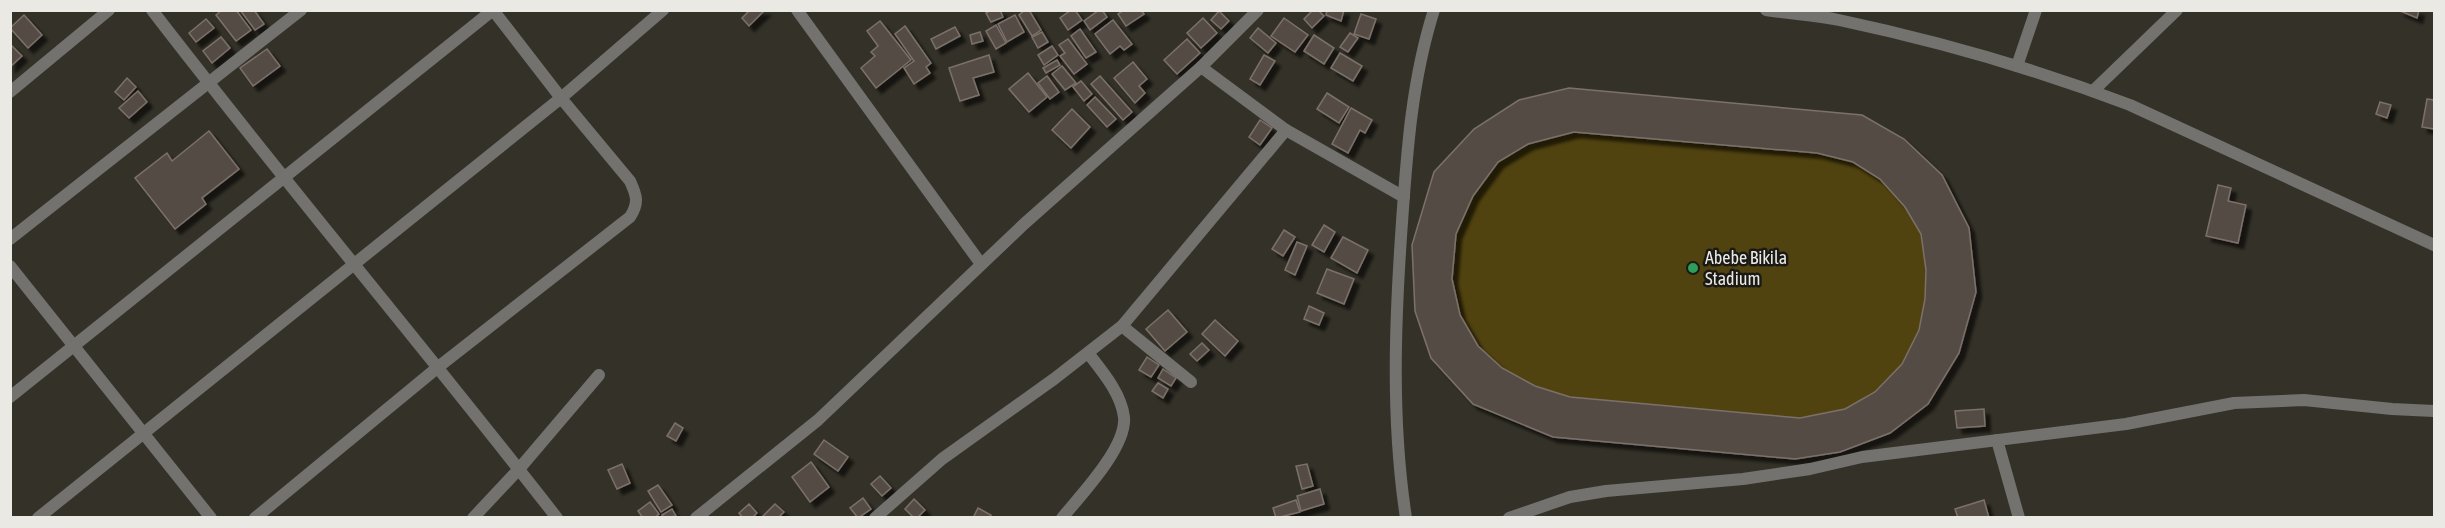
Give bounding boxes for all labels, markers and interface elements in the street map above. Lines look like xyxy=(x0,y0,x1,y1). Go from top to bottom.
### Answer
place label: Abebe Bikila Stadium xyxy=(1705,247,1787,289)
marker: Abebe Bikila Stadium xyxy=(1686,261,1700,275)

